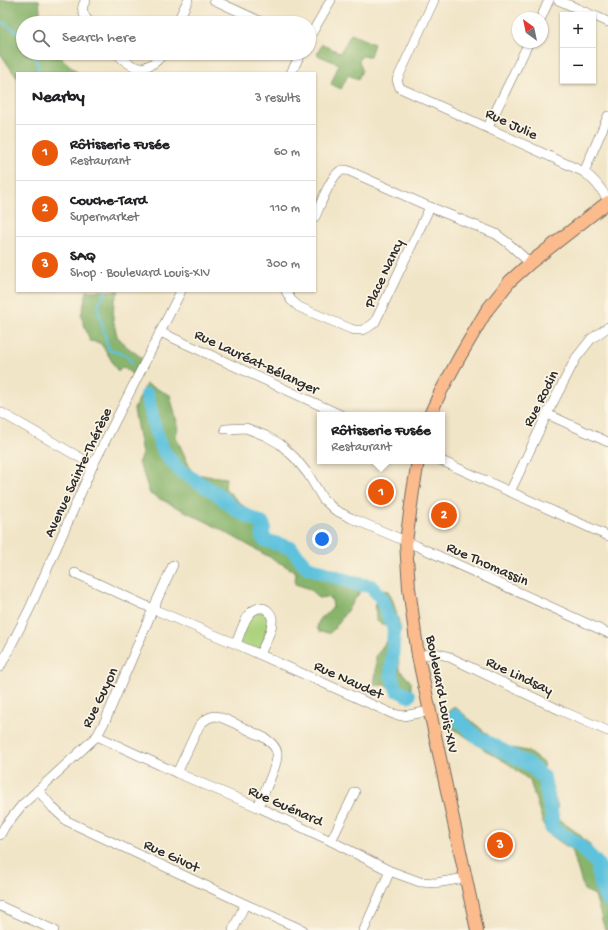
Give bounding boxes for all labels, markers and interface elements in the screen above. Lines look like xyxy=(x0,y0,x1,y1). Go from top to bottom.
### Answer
north arrow xyxy=(512,12,548,48)
map controls xyxy=(560,12,596,84)
button: + xyxy=(560,12,596,48)
search box xyxy=(16,16,316,60)
icon: search xyxy=(30,27,52,49)
text: Search here xyxy=(62,29,136,47)
button: − xyxy=(560,48,596,84)
text: Nearby xyxy=(32,88,85,108)
text: 3 results xyxy=(255,91,300,106)
street label: Rue Julie xyxy=(482,105,540,145)
text: Rôtisserie Fusée xyxy=(70,136,169,154)
text: 1 xyxy=(42,145,48,160)
text: 60 m xyxy=(274,145,300,160)
text: Restaurant xyxy=(70,154,130,169)
text: Couche-Tard xyxy=(70,192,147,210)
text: 2 xyxy=(42,201,48,216)
text: 110 m xyxy=(270,201,300,216)
text: Supermarket xyxy=(70,210,139,225)
street label: Place Nancy xyxy=(361,236,409,312)
text: SAQ xyxy=(70,248,96,266)
text: 3 xyxy=(42,257,48,272)
text: 300 m xyxy=(266,257,300,272)
text: Shop · Boulevard Louis-XIV xyxy=(70,266,210,281)
street label: Rue Lauréat-Bélanger xyxy=(191,326,323,400)
street label: Rue Rodin xyxy=(520,368,564,430)
street label: Avenue Sainte-Thérèse xyxy=(41,405,117,540)
popup xyxy=(317,412,445,464)
text: Rôtisserie Fusée xyxy=(331,422,431,440)
text: Restaurant xyxy=(331,440,392,455)
pin: 1 xyxy=(368,477,394,507)
pin: 2 xyxy=(431,500,457,530)
your location xyxy=(312,529,332,549)
street label: Rue Thomassin xyxy=(443,539,531,591)
street label: Boulevard Louis-XIV xyxy=(421,633,461,755)
street label: Rue Lindsay xyxy=(483,653,556,700)
street label: Rue Naudet xyxy=(311,658,387,705)
street label: Rue Guyon xyxy=(78,665,123,731)
street label: Rue Guénard xyxy=(245,782,326,832)
pin: 3 xyxy=(487,830,513,860)
street label: Rue Givot xyxy=(140,836,204,878)

